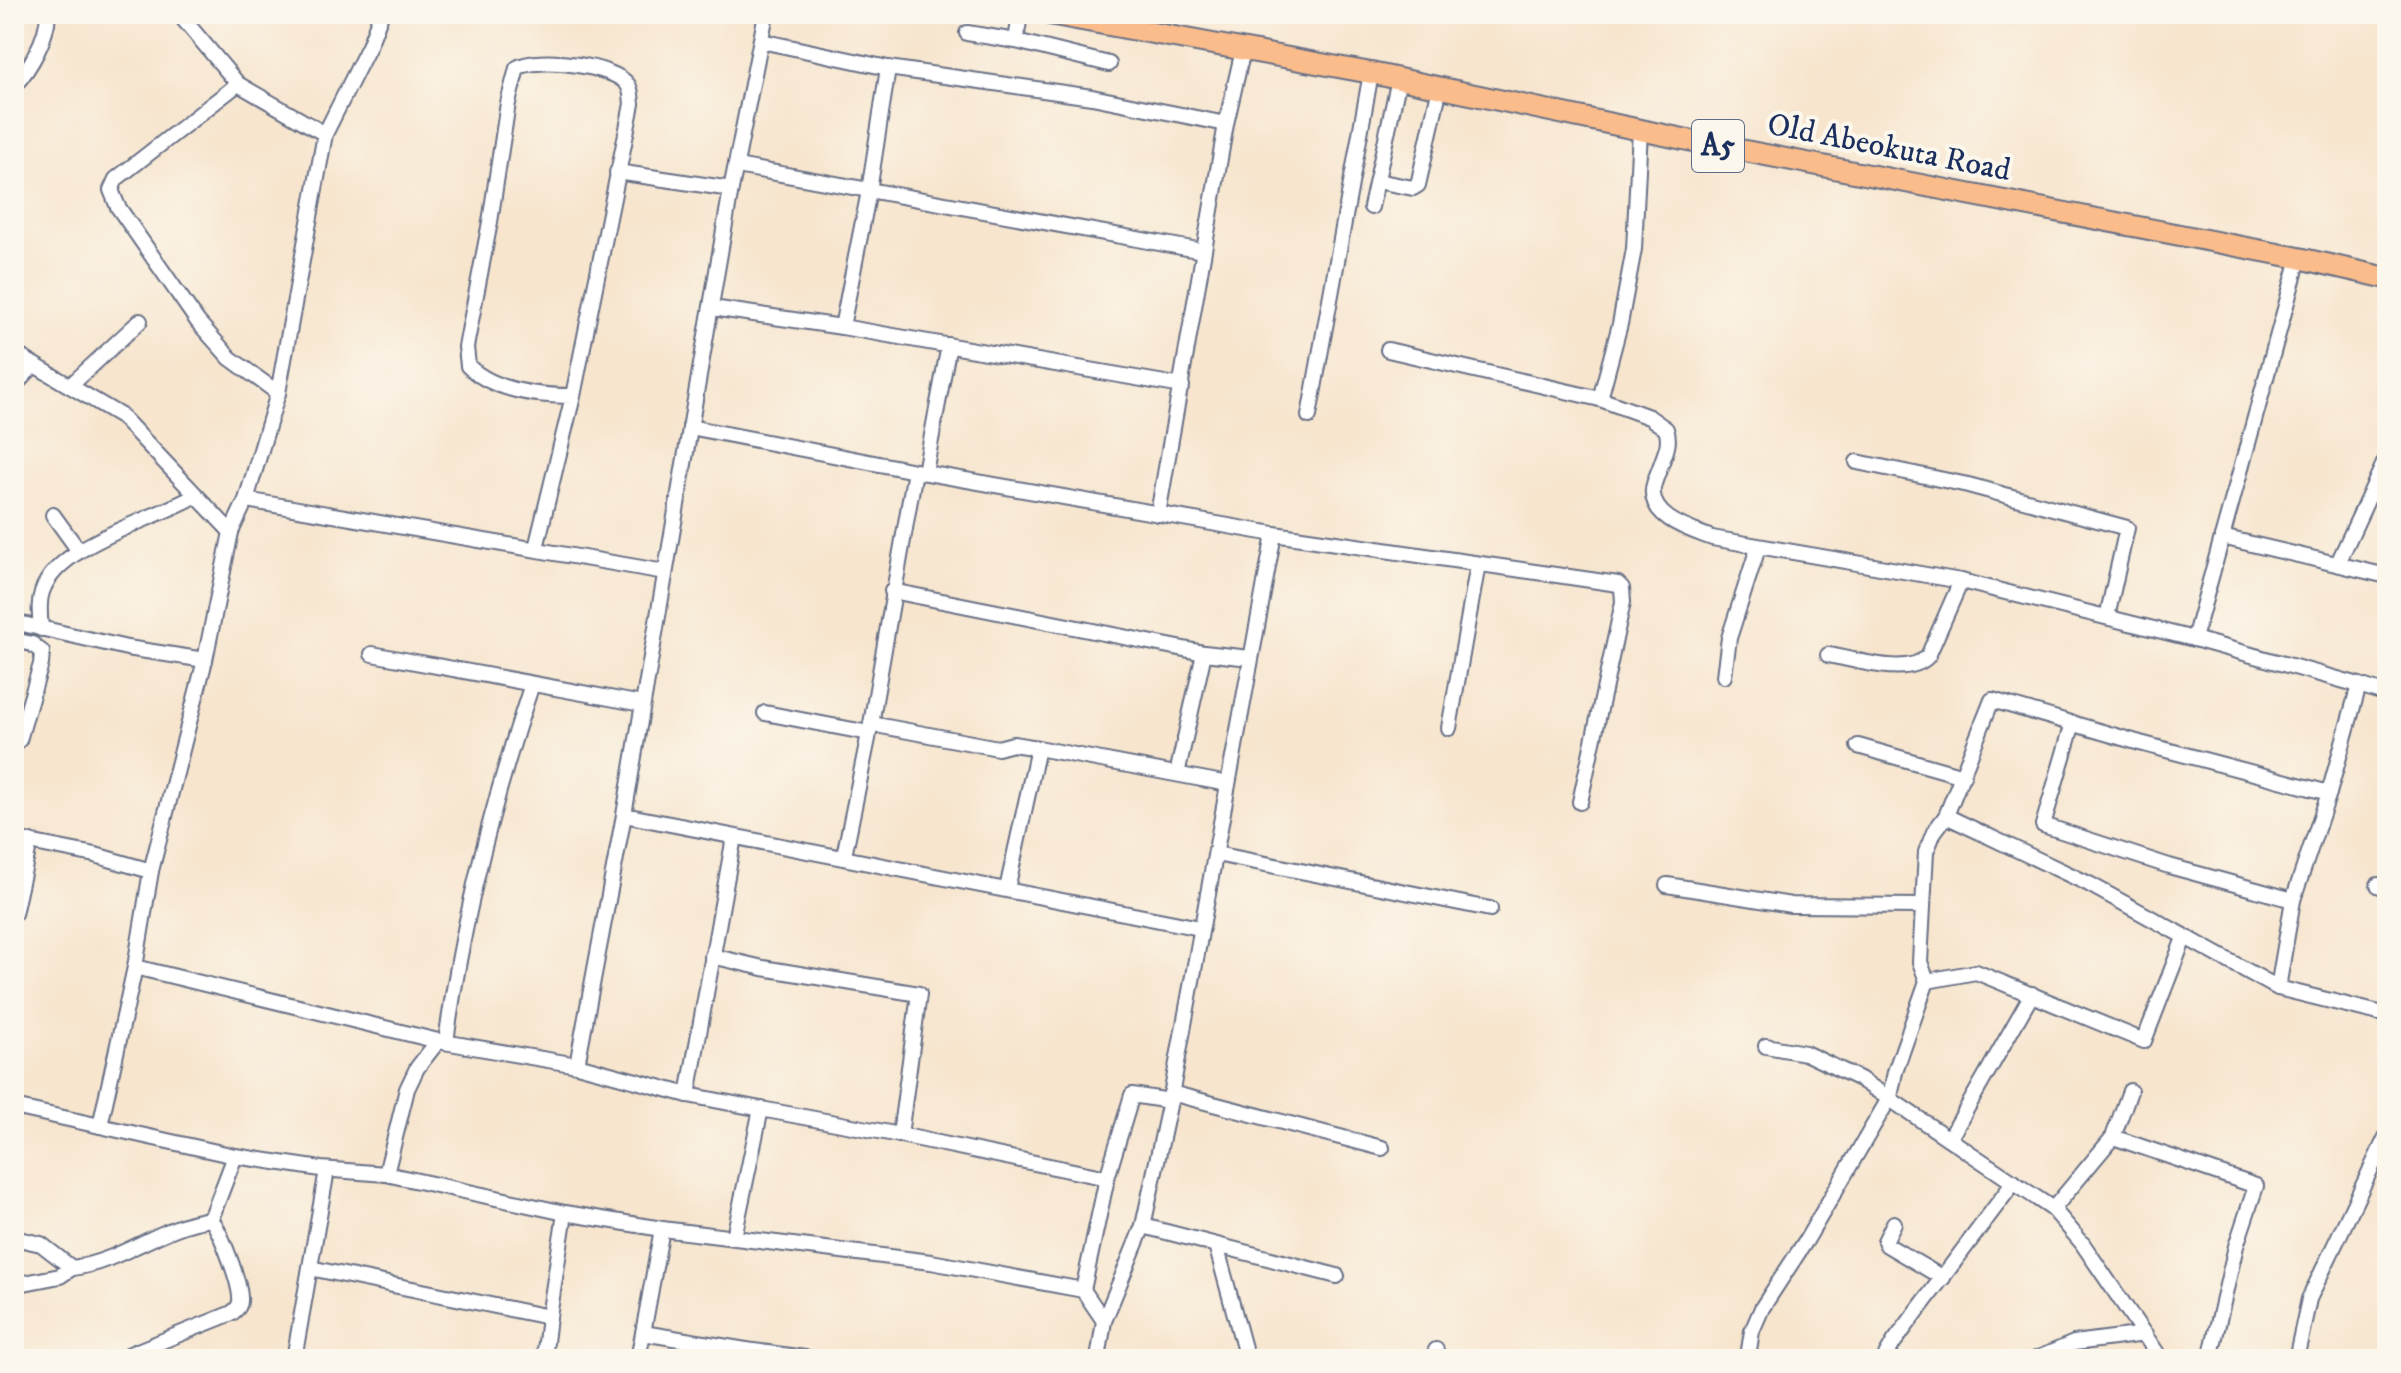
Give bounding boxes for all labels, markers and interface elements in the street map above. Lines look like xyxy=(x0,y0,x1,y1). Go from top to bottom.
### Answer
street label: Old Abeokuta Road xyxy=(1764,105,2014,191)
road number: A5 xyxy=(1692,120,1744,172)

